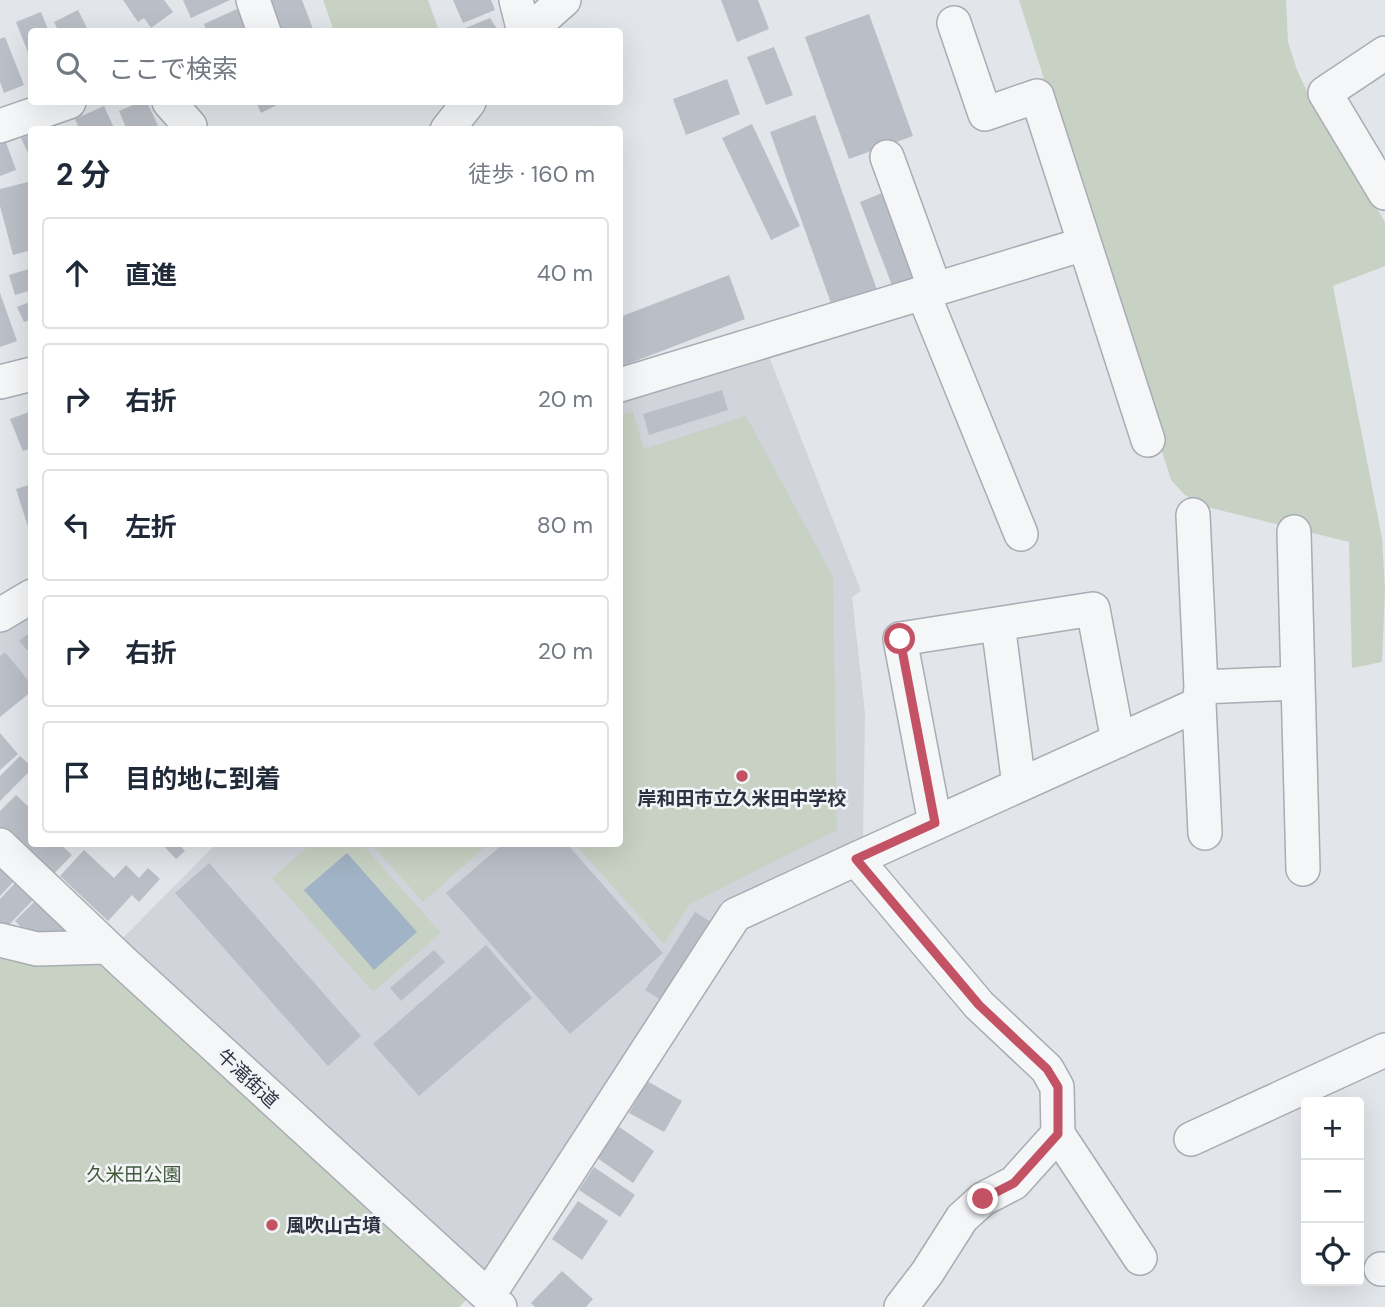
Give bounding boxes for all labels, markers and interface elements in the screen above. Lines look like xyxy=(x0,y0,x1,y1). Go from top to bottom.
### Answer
search box xyxy=(28,28,623,105)
icon: search xyxy=(52,48,90,86)
text: ここで検索 xyxy=(108,52,238,86)
text: 2 分 xyxy=(56,155,110,194)
text: 徒歩 · 160 m xyxy=(468,159,595,189)
icon: ahead xyxy=(58,254,96,292)
text: 直進 xyxy=(125,258,177,292)
text: 40 m xyxy=(537,258,593,288)
icon: right xyxy=(58,380,96,418)
text: 右折 xyxy=(125,384,177,418)
text: 20 m xyxy=(538,384,593,414)
icon: left xyxy=(58,506,96,544)
text: 左折 xyxy=(125,510,177,544)
text: 80 m xyxy=(537,510,593,540)
route start xyxy=(884,623,915,654)
icon: right xyxy=(58,632,96,670)
text: 右折 xyxy=(125,636,177,670)
text: 20 m xyxy=(538,636,593,666)
icon: arrive xyxy=(58,758,96,796)
text: 目的地に到着 xyxy=(125,762,281,796)
marker: 岸和田市立久米田中学校 xyxy=(734,768,750,784)
place label: 岸和田市立久米田中学校 xyxy=(637,786,847,811)
street label: 牛滝街道 xyxy=(211,1043,284,1113)
map controls xyxy=(1301,1097,1364,1286)
button: + xyxy=(1301,1097,1364,1160)
button: − xyxy=(1301,1160,1364,1223)
park label: 久米田公園 xyxy=(86,1162,182,1187)
route end xyxy=(967,1183,998,1214)
place label: 風吹山古墳 xyxy=(286,1213,381,1238)
marker: 風吹山古墳 xyxy=(264,1217,280,1233)
button: locate xyxy=(1301,1223,1364,1286)

